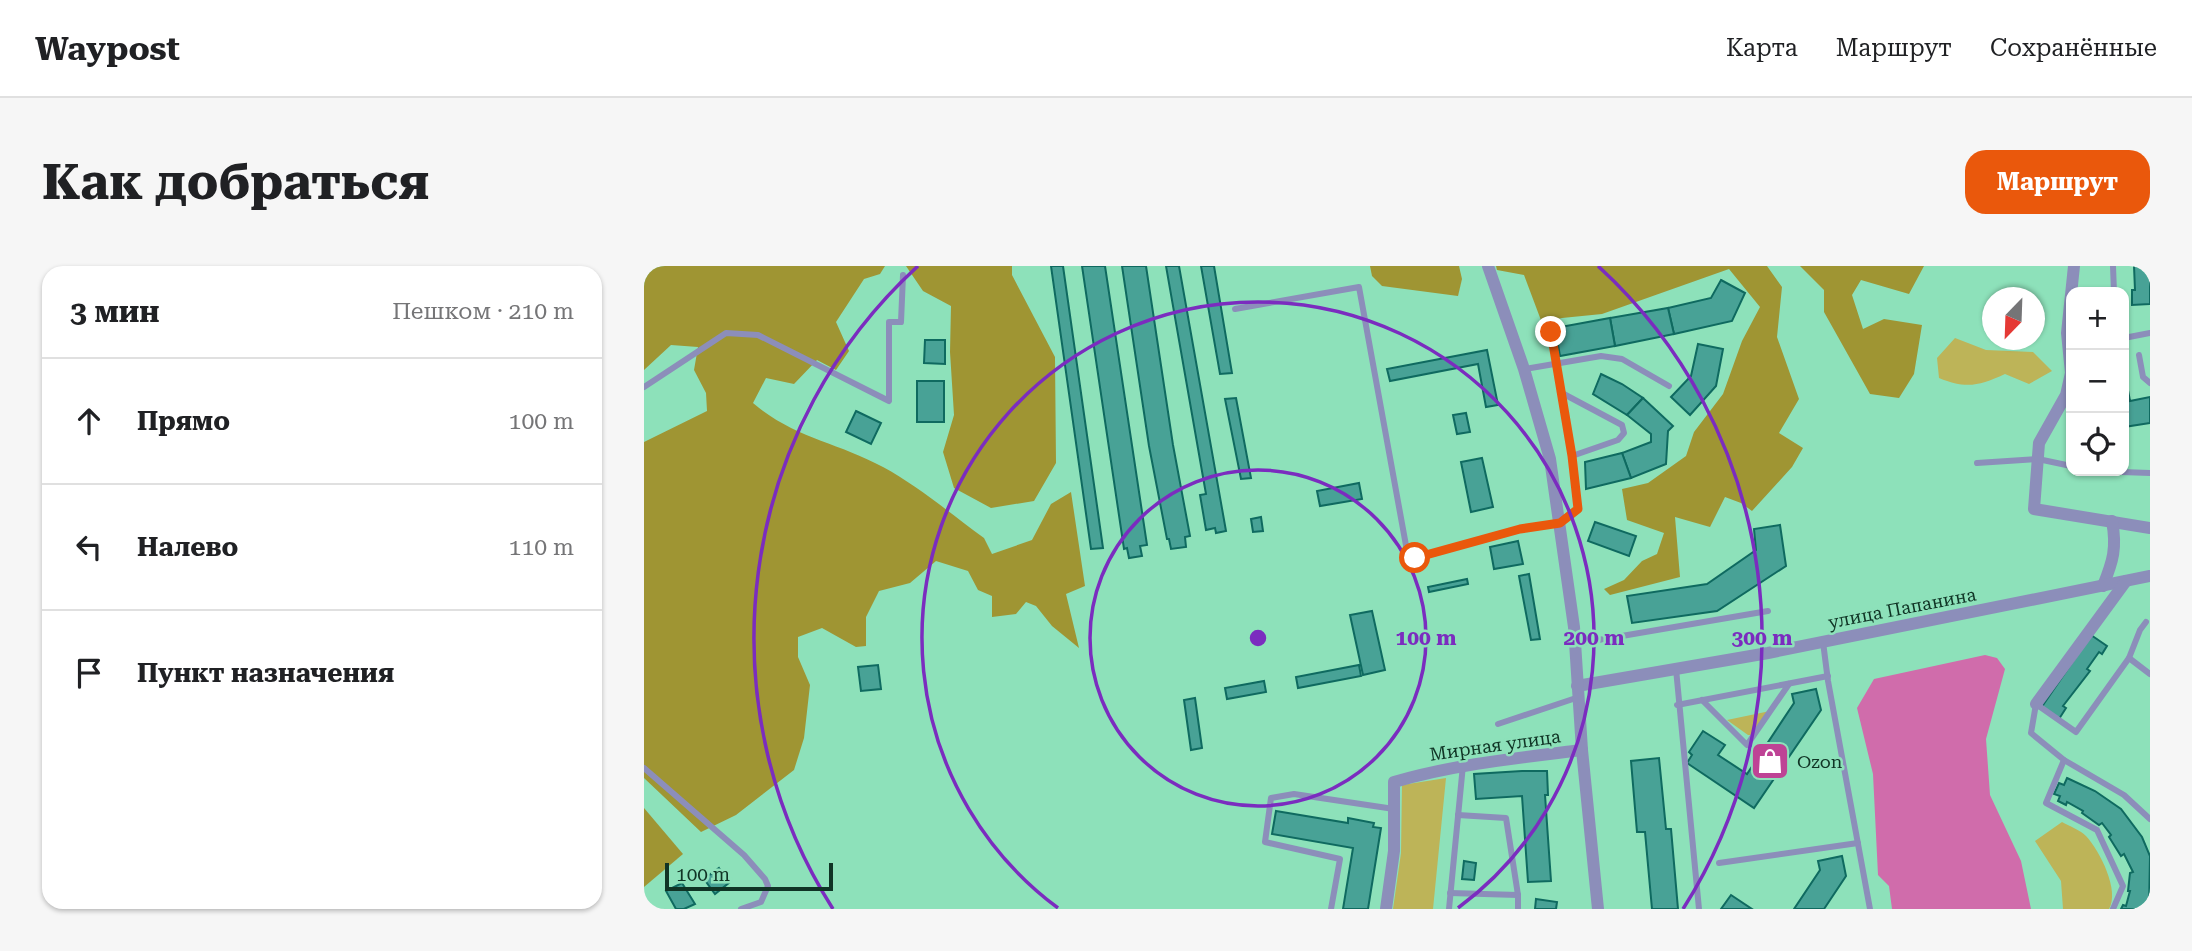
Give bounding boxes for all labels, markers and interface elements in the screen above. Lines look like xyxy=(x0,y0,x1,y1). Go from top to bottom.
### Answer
text: Waypost xyxy=(35,29,180,68)
text: Карта xyxy=(1726,34,1798,62)
text: Маршрут xyxy=(1836,34,1952,62)
text: Сохранённые xyxy=(1990,34,2157,62)
button: Маршрут xyxy=(1965,150,2150,214)
text: Как добраться xyxy=(42,154,429,211)
north arrow xyxy=(1982,287,2045,350)
map controls xyxy=(2066,287,2129,476)
button: + xyxy=(2066,287,2129,350)
text: 3 мин xyxy=(70,294,160,329)
text: Пешком · 210 m xyxy=(392,298,574,325)
route end xyxy=(1535,316,1566,347)
button: − xyxy=(2066,350,2129,413)
icon: ahead xyxy=(70,402,108,440)
text: Прямо xyxy=(137,406,230,436)
text: 100 m xyxy=(509,408,574,435)
button: locate xyxy=(2066,413,2129,476)
icon: left xyxy=(70,528,108,566)
text: Налево xyxy=(137,532,238,562)
text: 110 m xyxy=(509,534,574,561)
route start xyxy=(1399,542,1430,573)
street label: улица Папанина xyxy=(1826,583,1978,633)
centre of rings xyxy=(1246,626,1270,650)
text: 100 m xyxy=(1396,626,1456,650)
text: 200 m xyxy=(1564,626,1624,650)
text: 300 m xyxy=(1732,626,1792,650)
icon: arrive xyxy=(70,654,108,692)
text: Пункт назначения xyxy=(137,658,394,688)
street label: Мирная улица xyxy=(1428,725,1562,765)
shop icon: Ozon xyxy=(1749,740,1791,782)
place label: Ozon xyxy=(1797,751,1843,772)
scale bar xyxy=(665,860,833,892)
text: 100 m xyxy=(676,863,730,886)

